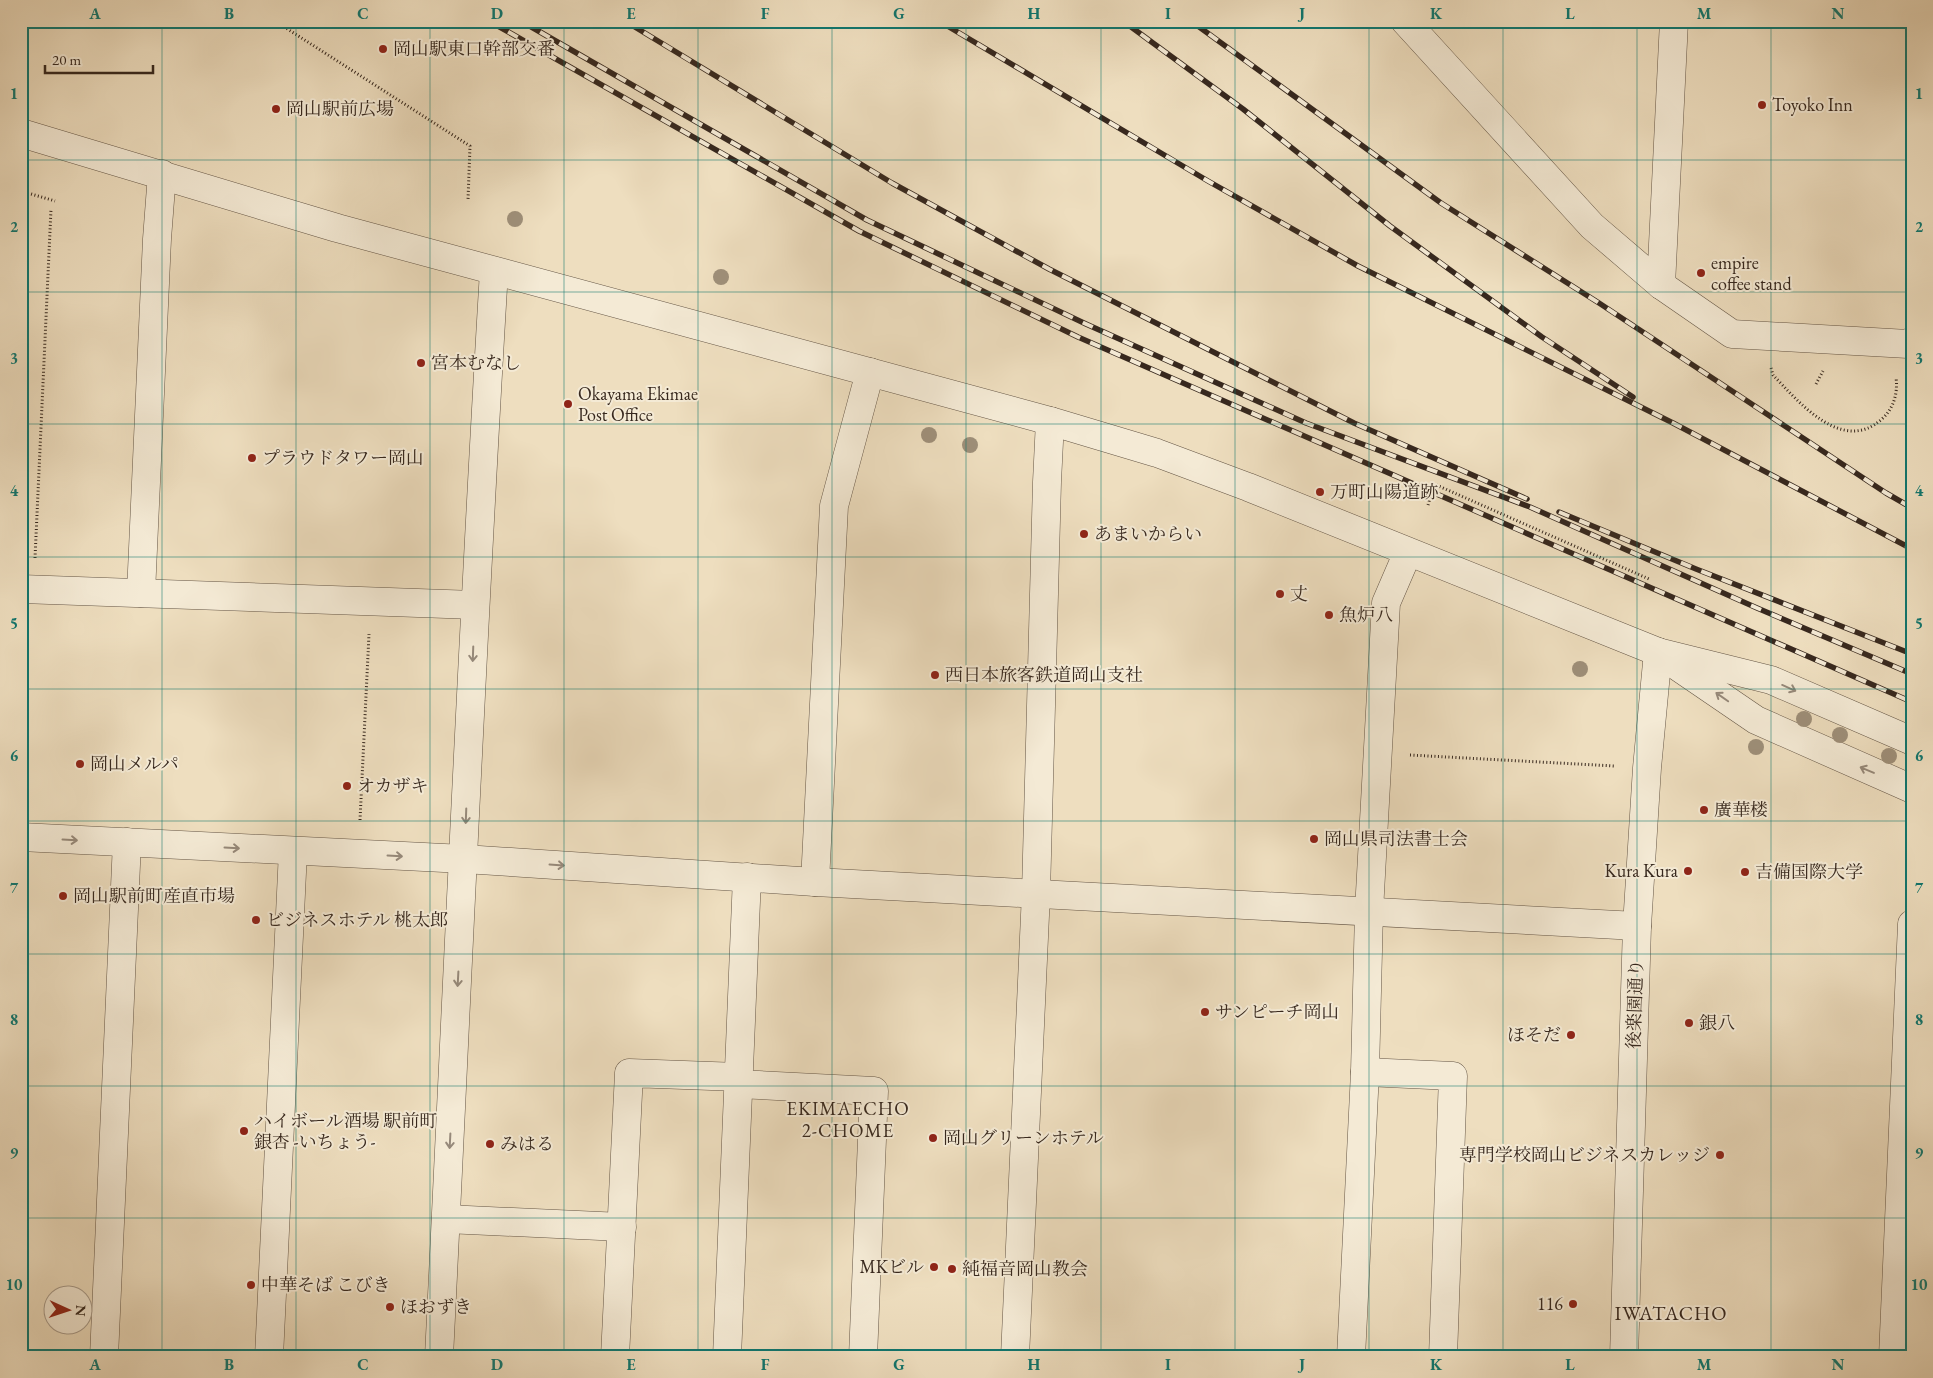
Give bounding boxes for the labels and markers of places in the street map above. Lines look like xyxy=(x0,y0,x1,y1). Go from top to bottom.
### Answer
place label: 岡山駅東口幹部交番 xyxy=(393,37,555,60)
marker: 岡山駅東口幹部交番 xyxy=(377,43,389,55)
place label: Toyoko Inn xyxy=(1772,93,1853,116)
place label: 岡山駅前広場 xyxy=(286,97,394,120)
marker: Toyoko Inn xyxy=(1756,99,1768,111)
marker: 岡山駅前広場 xyxy=(270,103,282,115)
place label: empire coffee stand xyxy=(1711,251,1792,295)
marker: empire coffee stand xyxy=(1695,267,1707,279)
place label: 宮本むなし xyxy=(431,351,521,374)
marker: 宮本むなし xyxy=(415,357,427,369)
place label: Okayama Ekimae Post Office xyxy=(578,382,698,426)
marker: Okayama Ekimae Post Office xyxy=(562,398,574,410)
place label: プラウドタワー岡山 xyxy=(262,446,424,469)
marker: プラウドタワー岡山 xyxy=(246,452,258,464)
place label: 万町山陽道跡 xyxy=(1330,480,1438,503)
marker: 万町山陽道跡 xyxy=(1314,486,1326,498)
place label: あまいからい xyxy=(1094,522,1202,545)
marker: あまいからい xyxy=(1078,528,1090,540)
place label: 丈 xyxy=(1290,582,1308,605)
marker: 丈 xyxy=(1274,588,1286,600)
place label: 魚炉八 xyxy=(1339,603,1393,626)
marker: 魚炉八 xyxy=(1323,609,1335,621)
place label: 西日本旅客鉄道岡山支社 xyxy=(945,663,1143,686)
marker: 西日本旅客鉄道岡山支社 xyxy=(929,669,941,681)
place label: 岡山メルパ xyxy=(90,752,179,775)
marker: 岡山メルパ xyxy=(74,758,86,770)
place label: オカザキ xyxy=(357,774,428,797)
marker: オカザキ xyxy=(341,780,353,792)
place label: 廣華楼 xyxy=(1714,798,1768,821)
marker: 廣華楼 xyxy=(1698,804,1710,816)
place label: 岡山県司法書士会 xyxy=(1324,827,1468,850)
marker: 岡山県司法書士会 xyxy=(1308,833,1320,845)
place label: Kura Kura xyxy=(1605,859,1679,882)
place label: 吉備国際大学 xyxy=(1755,860,1863,883)
marker: Kura Kura xyxy=(1682,865,1694,877)
marker: 吉備国際大学 xyxy=(1739,866,1751,878)
place label: 岡山駅前町産直市場 xyxy=(73,884,235,907)
marker: 岡山駅前町産直市場 xyxy=(57,890,69,902)
place label: ビジネスホテル 桃太郎 xyxy=(266,908,448,931)
marker: ビジネスホテル 桃太郎 xyxy=(250,914,262,926)
place label: サンピーチ岡山 xyxy=(1215,1000,1339,1023)
marker: サンピーチ岡山 xyxy=(1199,1006,1211,1018)
place label: 銀八 xyxy=(1699,1011,1735,1034)
marker: 銀八 xyxy=(1683,1017,1695,1029)
place label: ほそだ xyxy=(1507,1023,1561,1046)
marker: ほそだ xyxy=(1565,1029,1577,1041)
place label: ハイボール酒場 駅前町 銀杏 -いちょう- xyxy=(254,1109,437,1153)
marker: ハイボール酒場 駅前町 銀杏 -いちょう- xyxy=(238,1125,250,1137)
place label: 岡山グリーンホテル xyxy=(943,1126,1104,1149)
place label: みはる xyxy=(500,1132,554,1155)
marker: 岡山グリーンホテル xyxy=(927,1132,939,1144)
marker: みはる xyxy=(484,1138,496,1150)
place label: 専門学校岡山ビジネスカレッジ xyxy=(1459,1143,1710,1166)
marker: 専門学校岡山ビジネスカレッジ xyxy=(1714,1149,1726,1161)
place label: MKビル xyxy=(860,1255,924,1278)
place label: 純福音岡山教会 xyxy=(962,1257,1088,1280)
marker: MKビル xyxy=(928,1261,940,1273)
marker: 純福音岡山教会 xyxy=(946,1263,958,1275)
place label: 中華そば こびき xyxy=(261,1273,391,1296)
marker: 中華そば こびき xyxy=(245,1279,257,1291)
place label: 116 xyxy=(1537,1292,1563,1315)
place label: ほおずき xyxy=(400,1295,472,1318)
marker: 116 xyxy=(1567,1298,1579,1310)
marker: ほおずき xyxy=(384,1301,396,1313)

